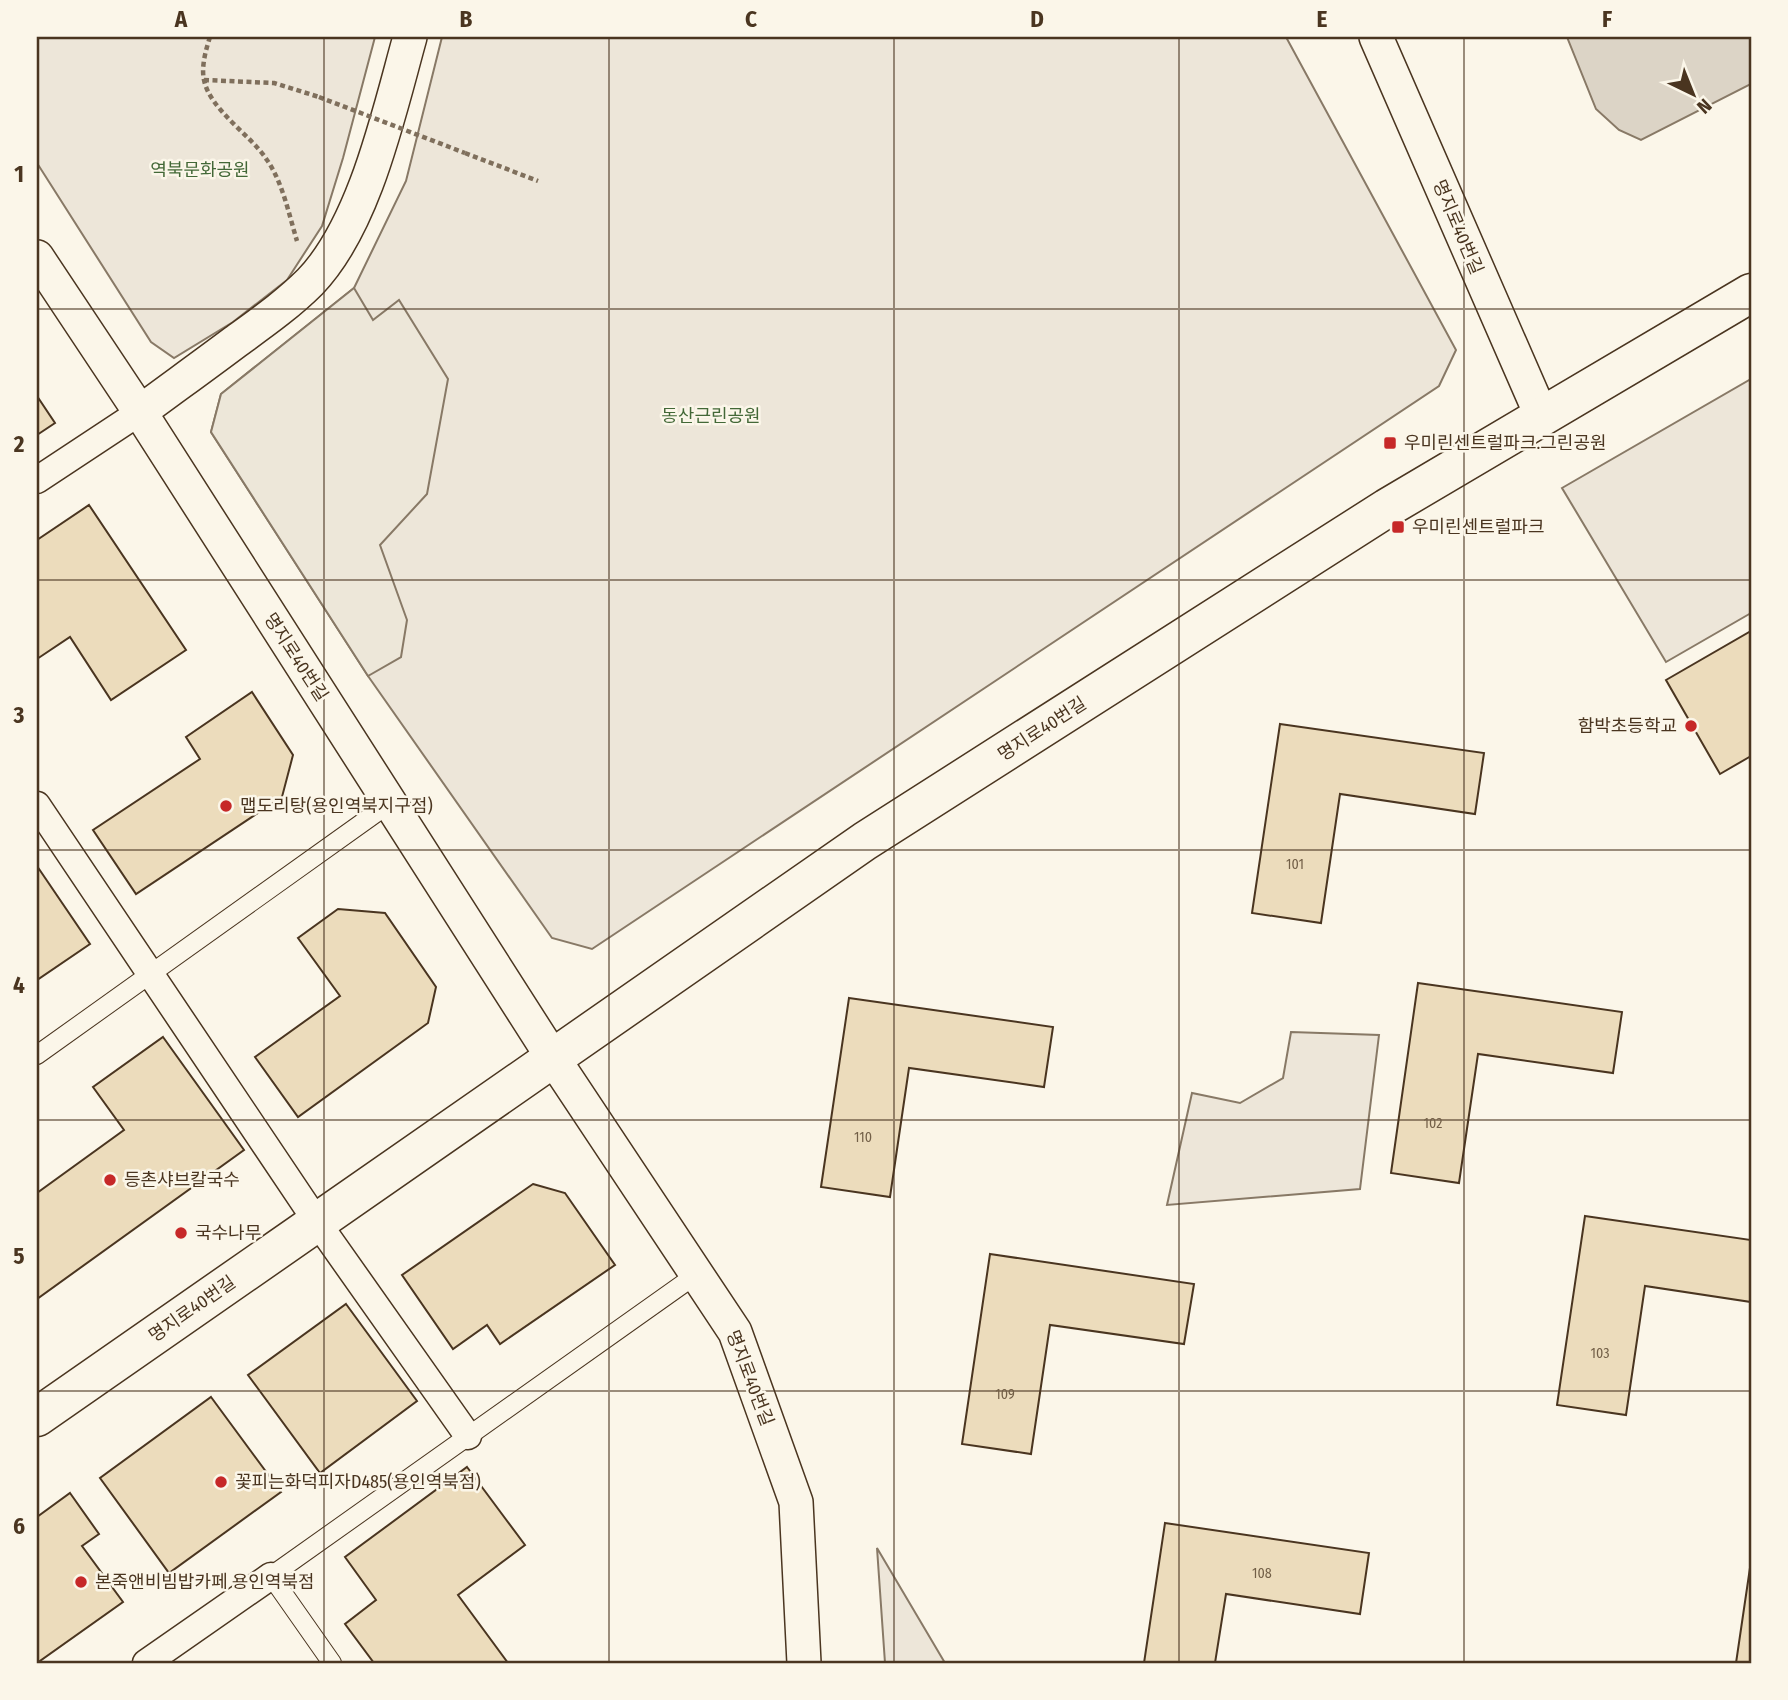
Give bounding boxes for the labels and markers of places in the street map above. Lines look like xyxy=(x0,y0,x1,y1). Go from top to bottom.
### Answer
place label: 우미린센트럴파크.그린공원 xyxy=(1404,432,1607,454)
marker: 우미린센트럴파크.그린공원 xyxy=(1382,435,1398,451)
place label: 우미린센트럴파크 xyxy=(1412,516,1544,538)
marker: 우미린센트럴파크 xyxy=(1390,519,1406,535)
place label: 함박초등학교 xyxy=(1578,715,1677,737)
marker: 함박초등학교 xyxy=(1683,718,1699,734)
place label: 맵도리탕(용인역북지구점) xyxy=(240,795,433,817)
marker: 맵도리탕(용인역북지구점) xyxy=(218,798,234,814)
place label: 등촌샤브칼국수 xyxy=(124,1169,240,1191)
marker: 등촌샤브칼국수 xyxy=(102,1172,118,1188)
place label: 국수나무 xyxy=(195,1222,261,1244)
marker: 국수나무 xyxy=(173,1225,189,1241)
place label: 꽃피는화덕피자D485(용인역북점) xyxy=(235,1471,481,1493)
marker: 꽃피는화덕피자D485(용인역북점) xyxy=(213,1474,229,1490)
place label: 본죽앤비빔밥카페 용인역북점 xyxy=(95,1571,315,1593)
marker: 본죽앤비빔밥카페 용인역북점 xyxy=(73,1574,89,1590)

